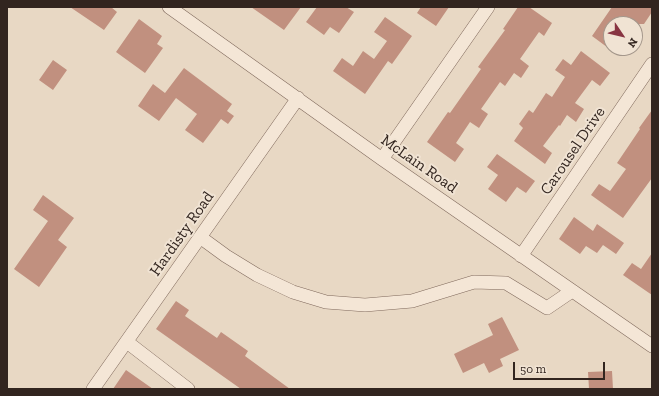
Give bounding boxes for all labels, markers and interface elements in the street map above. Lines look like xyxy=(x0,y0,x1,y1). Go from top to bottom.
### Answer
north arrow xyxy=(603,16,643,56)
text: N xyxy=(625,35,640,50)
street label: Carousel Drive xyxy=(537,103,609,199)
street label: McLain Road xyxy=(377,131,461,197)
street label: Hardisty Road xyxy=(146,188,218,280)
scale bar xyxy=(515,354,607,380)
text: 50 m xyxy=(520,362,546,376)

